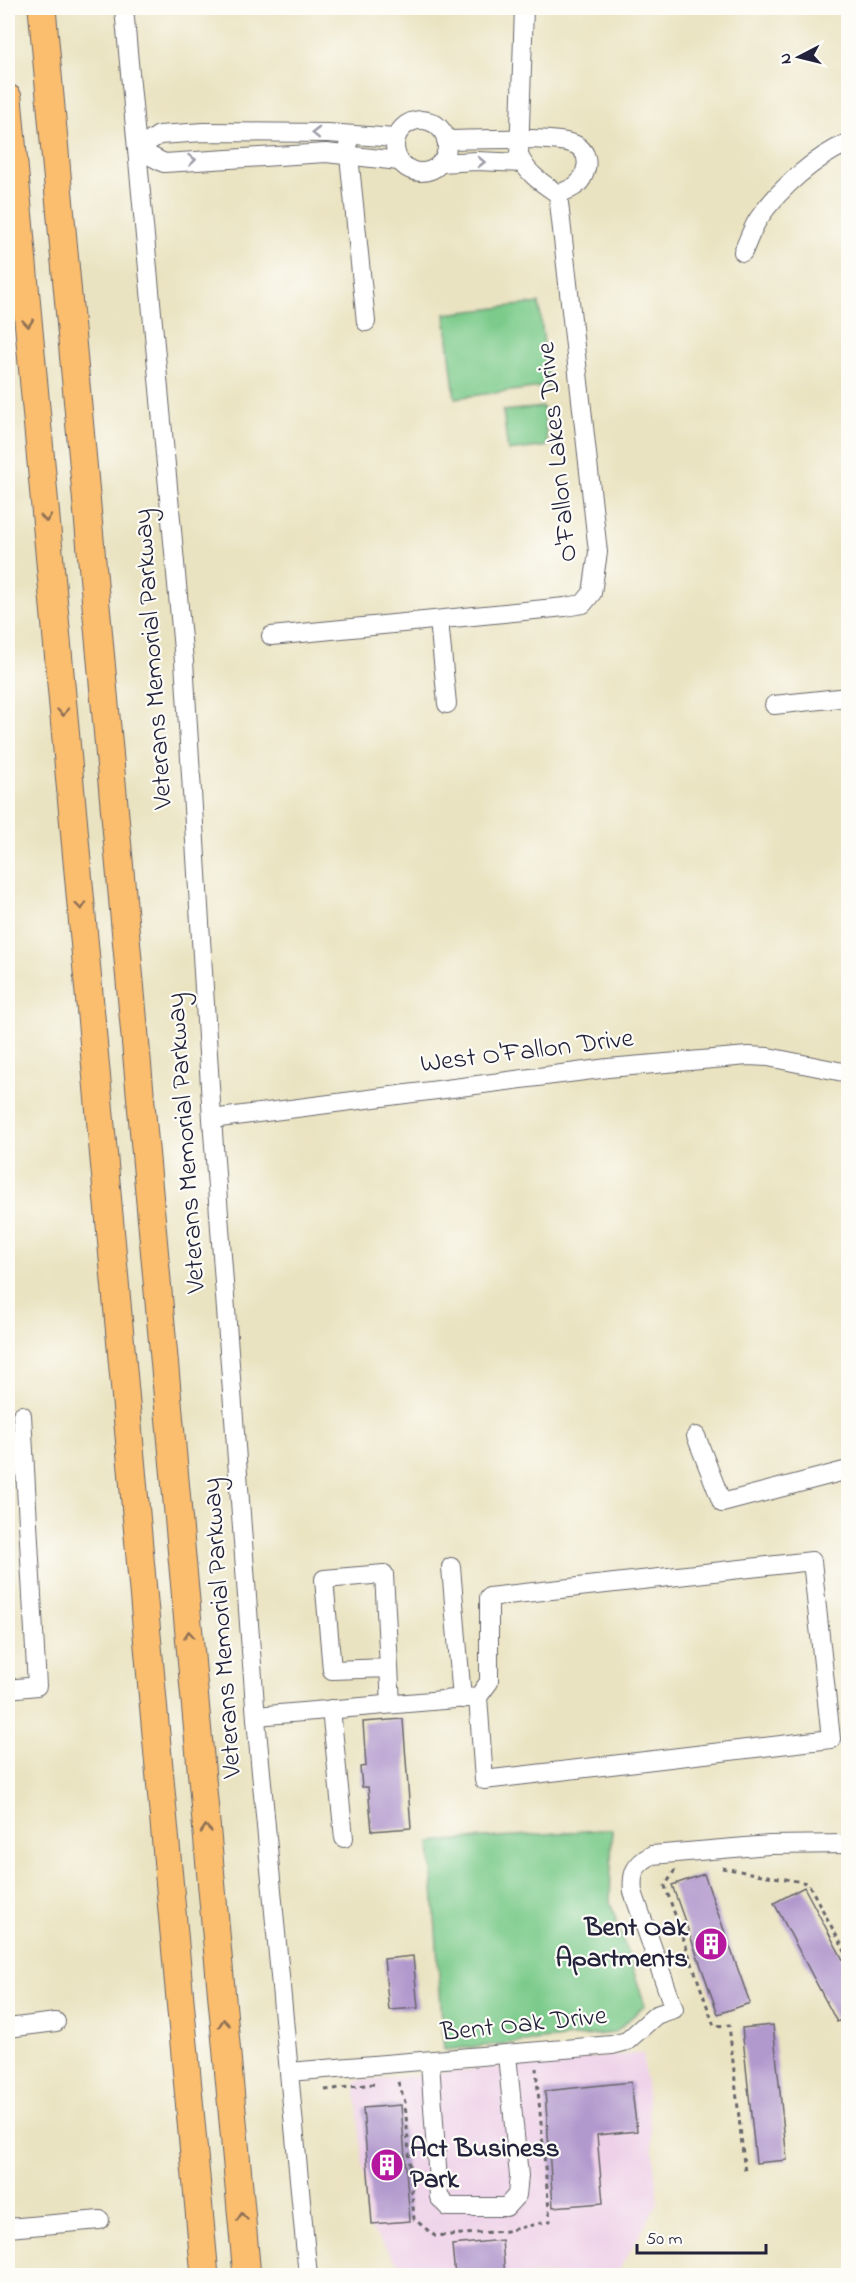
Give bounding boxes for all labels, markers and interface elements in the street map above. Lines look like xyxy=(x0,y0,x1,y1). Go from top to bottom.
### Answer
north arrow xyxy=(769,27,829,87)
text: N xyxy=(774,52,799,65)
one-way arrow xyxy=(312,127,321,139)
one-way arrow xyxy=(187,155,196,167)
one-way arrow xyxy=(477,155,486,168)
one-way arrow xyxy=(21,319,34,328)
street label: O'Fallon Lakes Drive xyxy=(527,339,589,564)
street label: Veterans Memorial Parkway xyxy=(124,507,184,812)
one-way arrow xyxy=(39,513,52,522)
one-way arrow xyxy=(56,707,69,716)
one-way arrow xyxy=(74,901,87,910)
street label: Veterans Memorial Parkway xyxy=(157,991,217,1296)
street label: West O'Fallon Drive xyxy=(418,1019,637,1084)
street label: Veterans Memorial Parkway xyxy=(193,1476,253,1781)
one-way arrow xyxy=(183,1630,196,1639)
one-way arrow xyxy=(200,1824,213,1833)
place label: Bent Oak Apartments xyxy=(555,1909,689,1979)
building icon: Bent Oak Apartments xyxy=(693,1926,729,1962)
street label: Bent Oak Drive xyxy=(438,1997,610,2053)
one-way arrow xyxy=(218,2018,231,2028)
place label: Act Business Park xyxy=(410,2130,559,2200)
building icon: Act Business Park xyxy=(369,2147,405,2183)
one-way arrow xyxy=(236,2213,249,2222)
scale bar xyxy=(637,2217,766,2255)
text: 50 m xyxy=(646,2227,683,2253)

